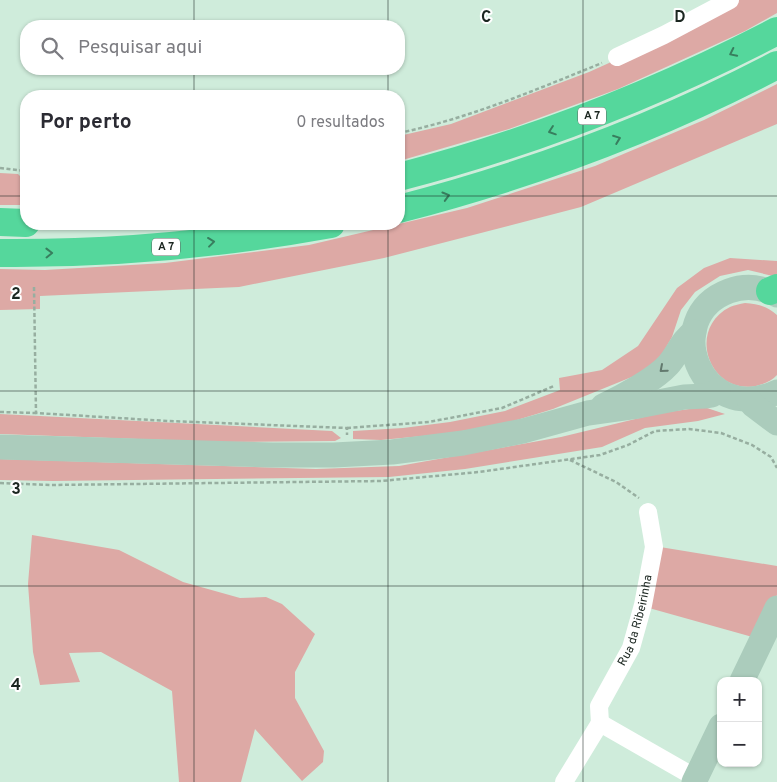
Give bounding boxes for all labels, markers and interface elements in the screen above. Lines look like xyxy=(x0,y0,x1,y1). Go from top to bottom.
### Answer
text: C xyxy=(481,8,491,28)
text: D xyxy=(674,8,686,28)
search box xyxy=(20,20,405,75)
icon: search xyxy=(38,34,66,62)
text: Pesquisar aqui xyxy=(78,36,202,60)
one-way arrow xyxy=(730,46,739,56)
road number: A 7 xyxy=(578,108,606,124)
text: Por perto xyxy=(40,109,132,136)
text: 0 resultados xyxy=(296,113,385,133)
one-way arrow xyxy=(548,125,557,135)
one-way arrow xyxy=(612,135,620,145)
one-way arrow xyxy=(441,192,450,202)
one-way arrow xyxy=(207,237,215,248)
road number: A 7 xyxy=(152,238,180,256)
one-way arrow xyxy=(45,248,53,258)
text: 2 xyxy=(11,285,21,305)
one-way arrow xyxy=(660,363,669,372)
text: 3 xyxy=(11,480,21,500)
street label: Rua da Ribeirinha xyxy=(614,574,657,669)
text: 4 xyxy=(11,676,21,696)
map controls xyxy=(717,677,762,767)
button: + xyxy=(717,677,762,722)
button: − xyxy=(717,722,762,767)

